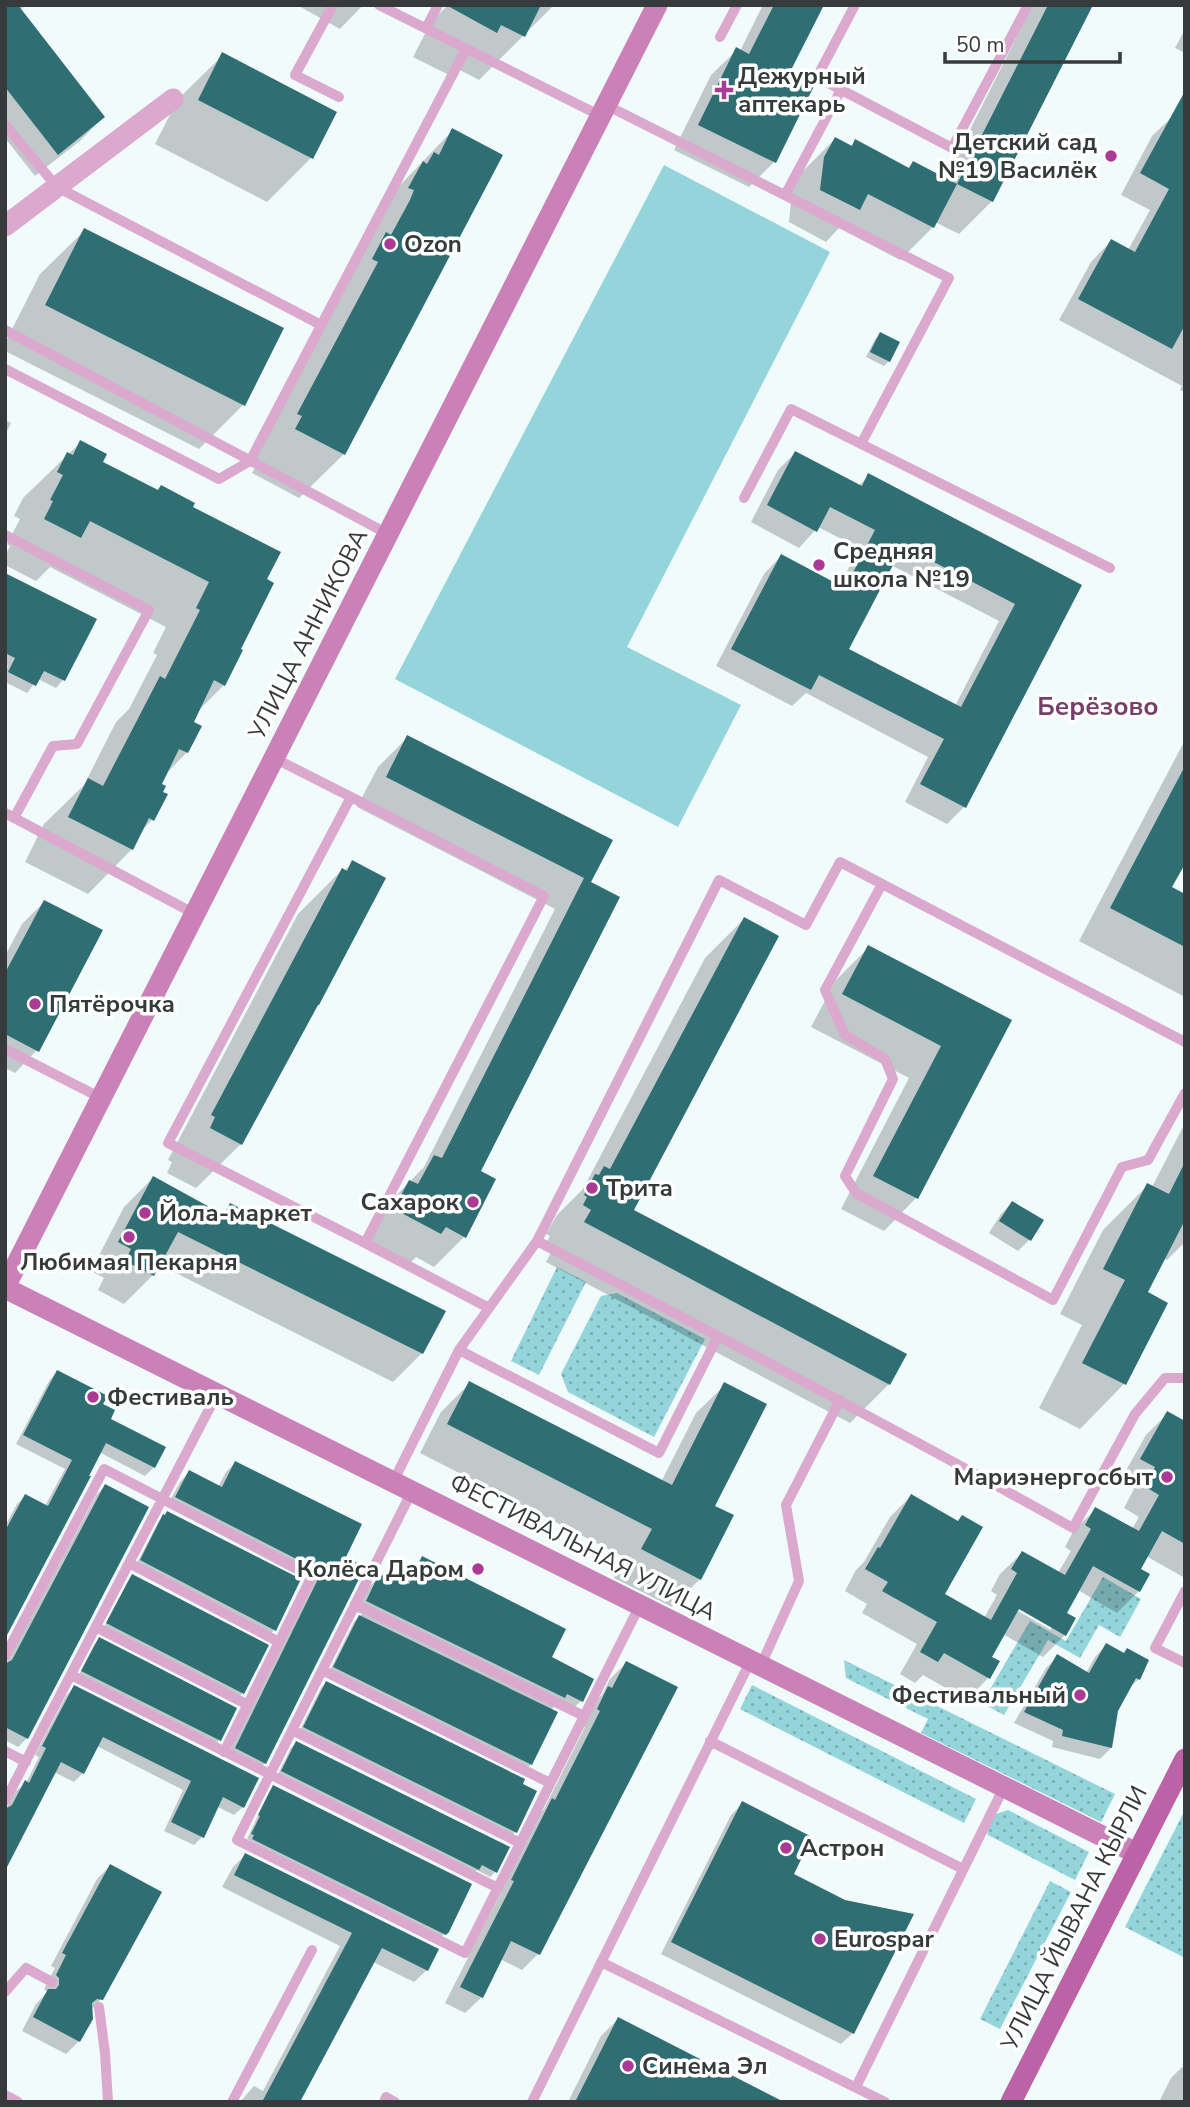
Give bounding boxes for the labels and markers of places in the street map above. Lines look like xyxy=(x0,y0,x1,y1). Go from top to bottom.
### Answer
place label: Дежурный аптекарь xyxy=(738,60,866,120)
marker: Дежурный аптекарь xyxy=(716,82,732,98)
place label: Детский сад №19 Василёк xyxy=(938,126,1098,186)
marker: Детский сад №19 Василёк xyxy=(1103,148,1119,164)
place label: Ozon xyxy=(404,228,462,260)
marker: Ozon xyxy=(382,236,398,252)
place label: Средняя школа №19 xyxy=(833,535,970,595)
marker: Средняя школа №19 xyxy=(811,557,827,573)
place label: Пятёрочка xyxy=(49,988,175,1020)
marker: Пятёрочка xyxy=(27,996,43,1012)
place label: Трита xyxy=(606,1172,673,1204)
marker: Трита xyxy=(584,1180,600,1196)
place label: Сахарок xyxy=(360,1186,460,1218)
marker: Сахарок xyxy=(465,1194,481,1210)
place label: Йола-маркет xyxy=(159,1197,312,1229)
marker: Йола-маркет xyxy=(137,1205,153,1221)
marker: Любимая Пекарня xyxy=(121,1229,137,1245)
place label: Любимая Пекарня xyxy=(20,1246,238,1278)
place label: Фестиваль xyxy=(107,1381,234,1413)
marker: Фестиваль xyxy=(85,1389,101,1405)
place label: Мариэнергосбыт xyxy=(954,1461,1154,1493)
marker: Мариэнергосбыт xyxy=(1159,1469,1175,1485)
place label: Колёса Даром xyxy=(297,1553,464,1585)
marker: Колёса Даром xyxy=(470,1561,486,1577)
place label: Фестивальный xyxy=(891,1679,1066,1711)
marker: Фестивальный xyxy=(1072,1687,1088,1703)
place label: Астрон xyxy=(800,1832,884,1864)
marker: Астрон xyxy=(778,1840,794,1856)
place label: Eurospar xyxy=(834,1923,935,1955)
marker: Eurospar xyxy=(812,1931,828,1947)
place label: Синема Эл xyxy=(642,2050,768,2082)
marker: Синема Эл xyxy=(620,2058,636,2074)

